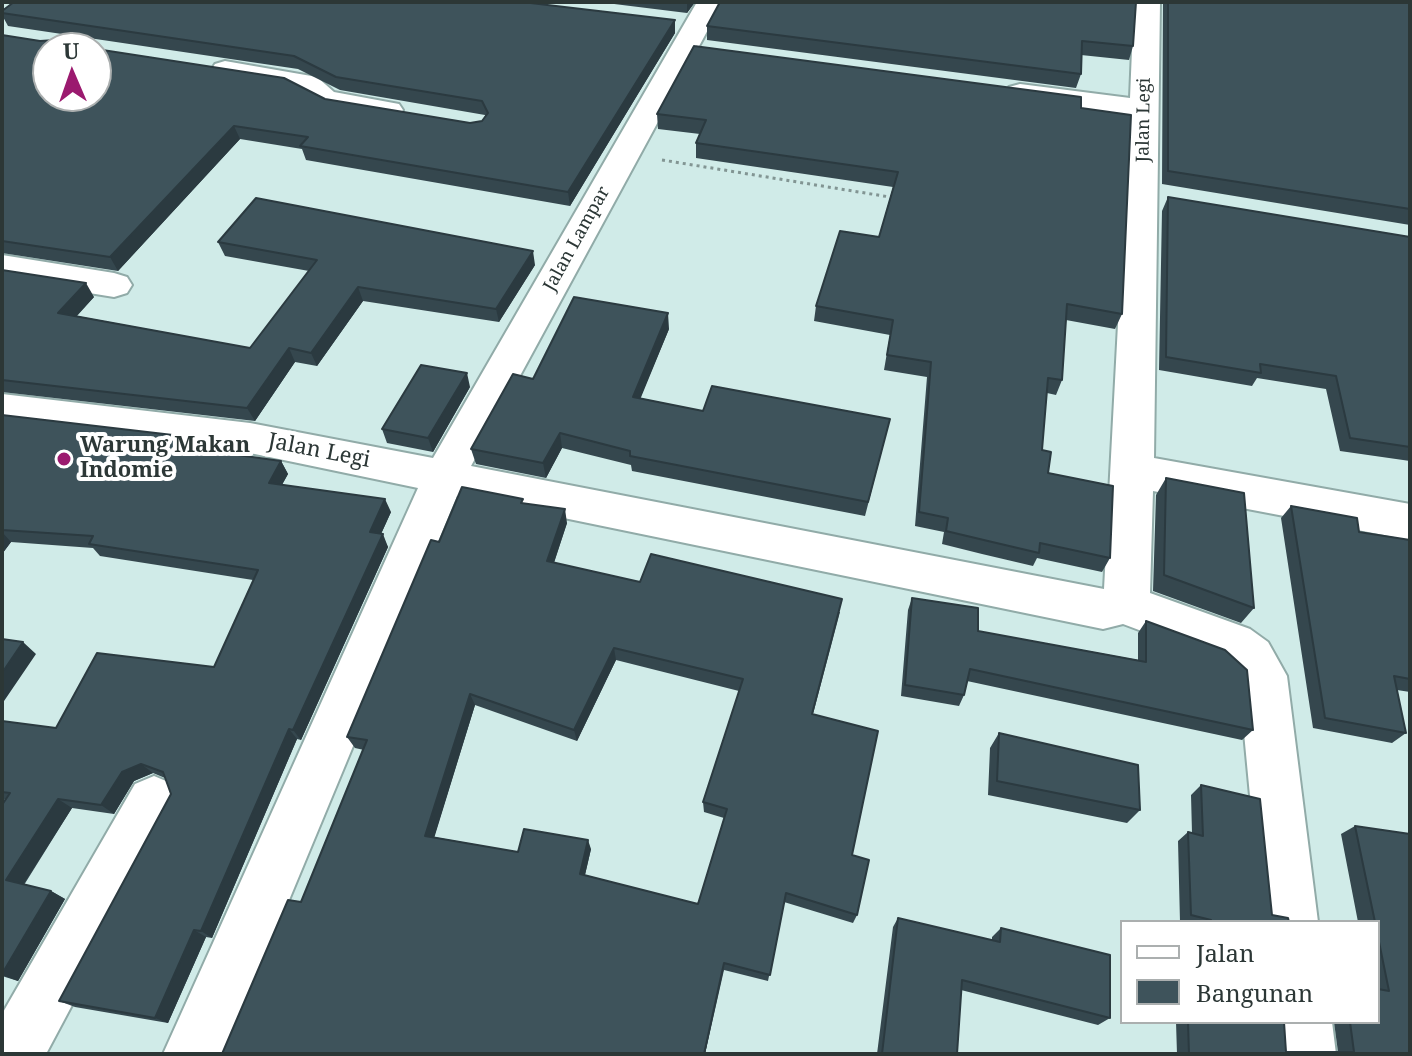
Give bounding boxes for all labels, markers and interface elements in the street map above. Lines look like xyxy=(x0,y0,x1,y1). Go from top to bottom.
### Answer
north arrow xyxy=(32,32,112,112)
text: U xyxy=(62,35,80,65)
street label: Jalan Legi xyxy=(1132,77,1156,163)
street label: Jalan Lampar xyxy=(539,183,615,295)
street label: Jalan Legi xyxy=(266,428,372,474)
place label: Warung Makan Indomie xyxy=(80,433,250,484)
marker: Warung Makan Indomie xyxy=(55,450,73,468)
legend xyxy=(1120,920,1380,1024)
text: Jalan xyxy=(1196,936,1255,969)
text: Bangunan xyxy=(1196,976,1313,1009)

